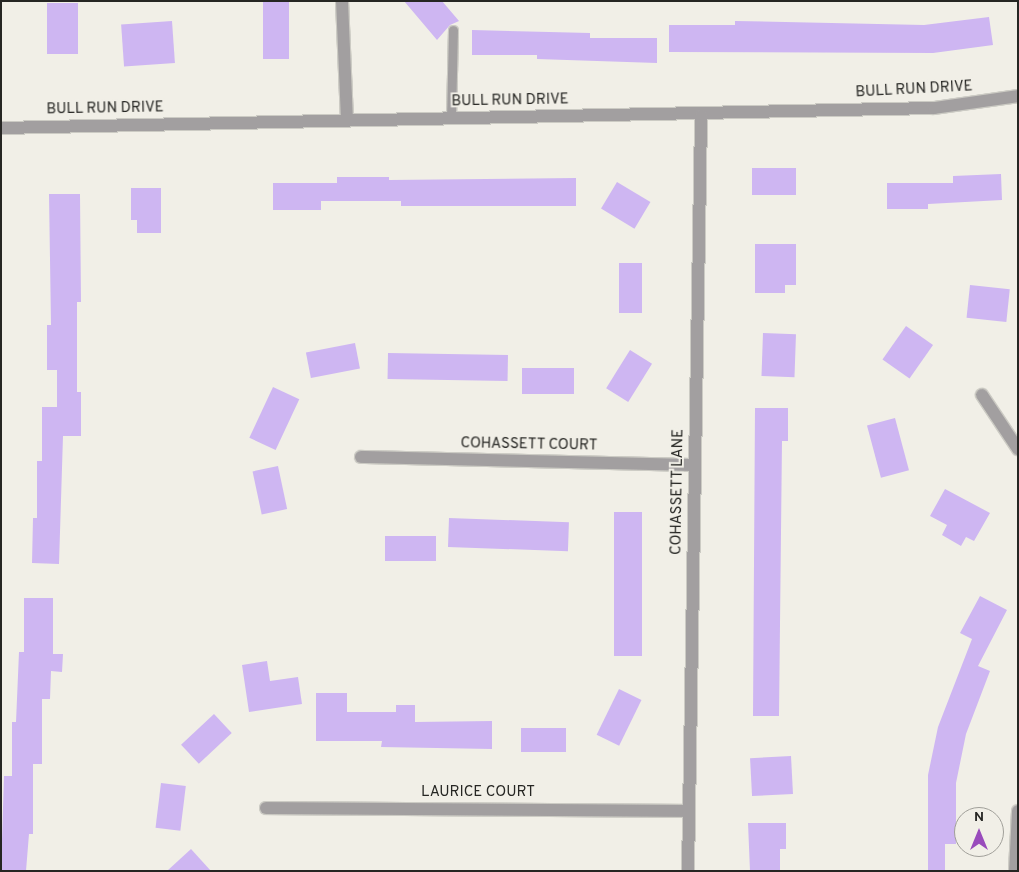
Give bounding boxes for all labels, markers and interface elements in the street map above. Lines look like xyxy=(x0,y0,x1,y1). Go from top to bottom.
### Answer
street label: BULL RUN DRIVE xyxy=(855,78,973,102)
street label: BULL RUN DRIVE xyxy=(451,91,569,111)
street label: BULL RUN DRIVE xyxy=(46,99,164,119)
street label: COHASSETT LANE xyxy=(668,429,688,555)
street label: COHASSETT COURT xyxy=(460,435,598,455)
street label: LAURICE COURT xyxy=(421,784,535,802)
north arrow xyxy=(954,807,1004,857)
text: N xyxy=(974,809,984,826)

